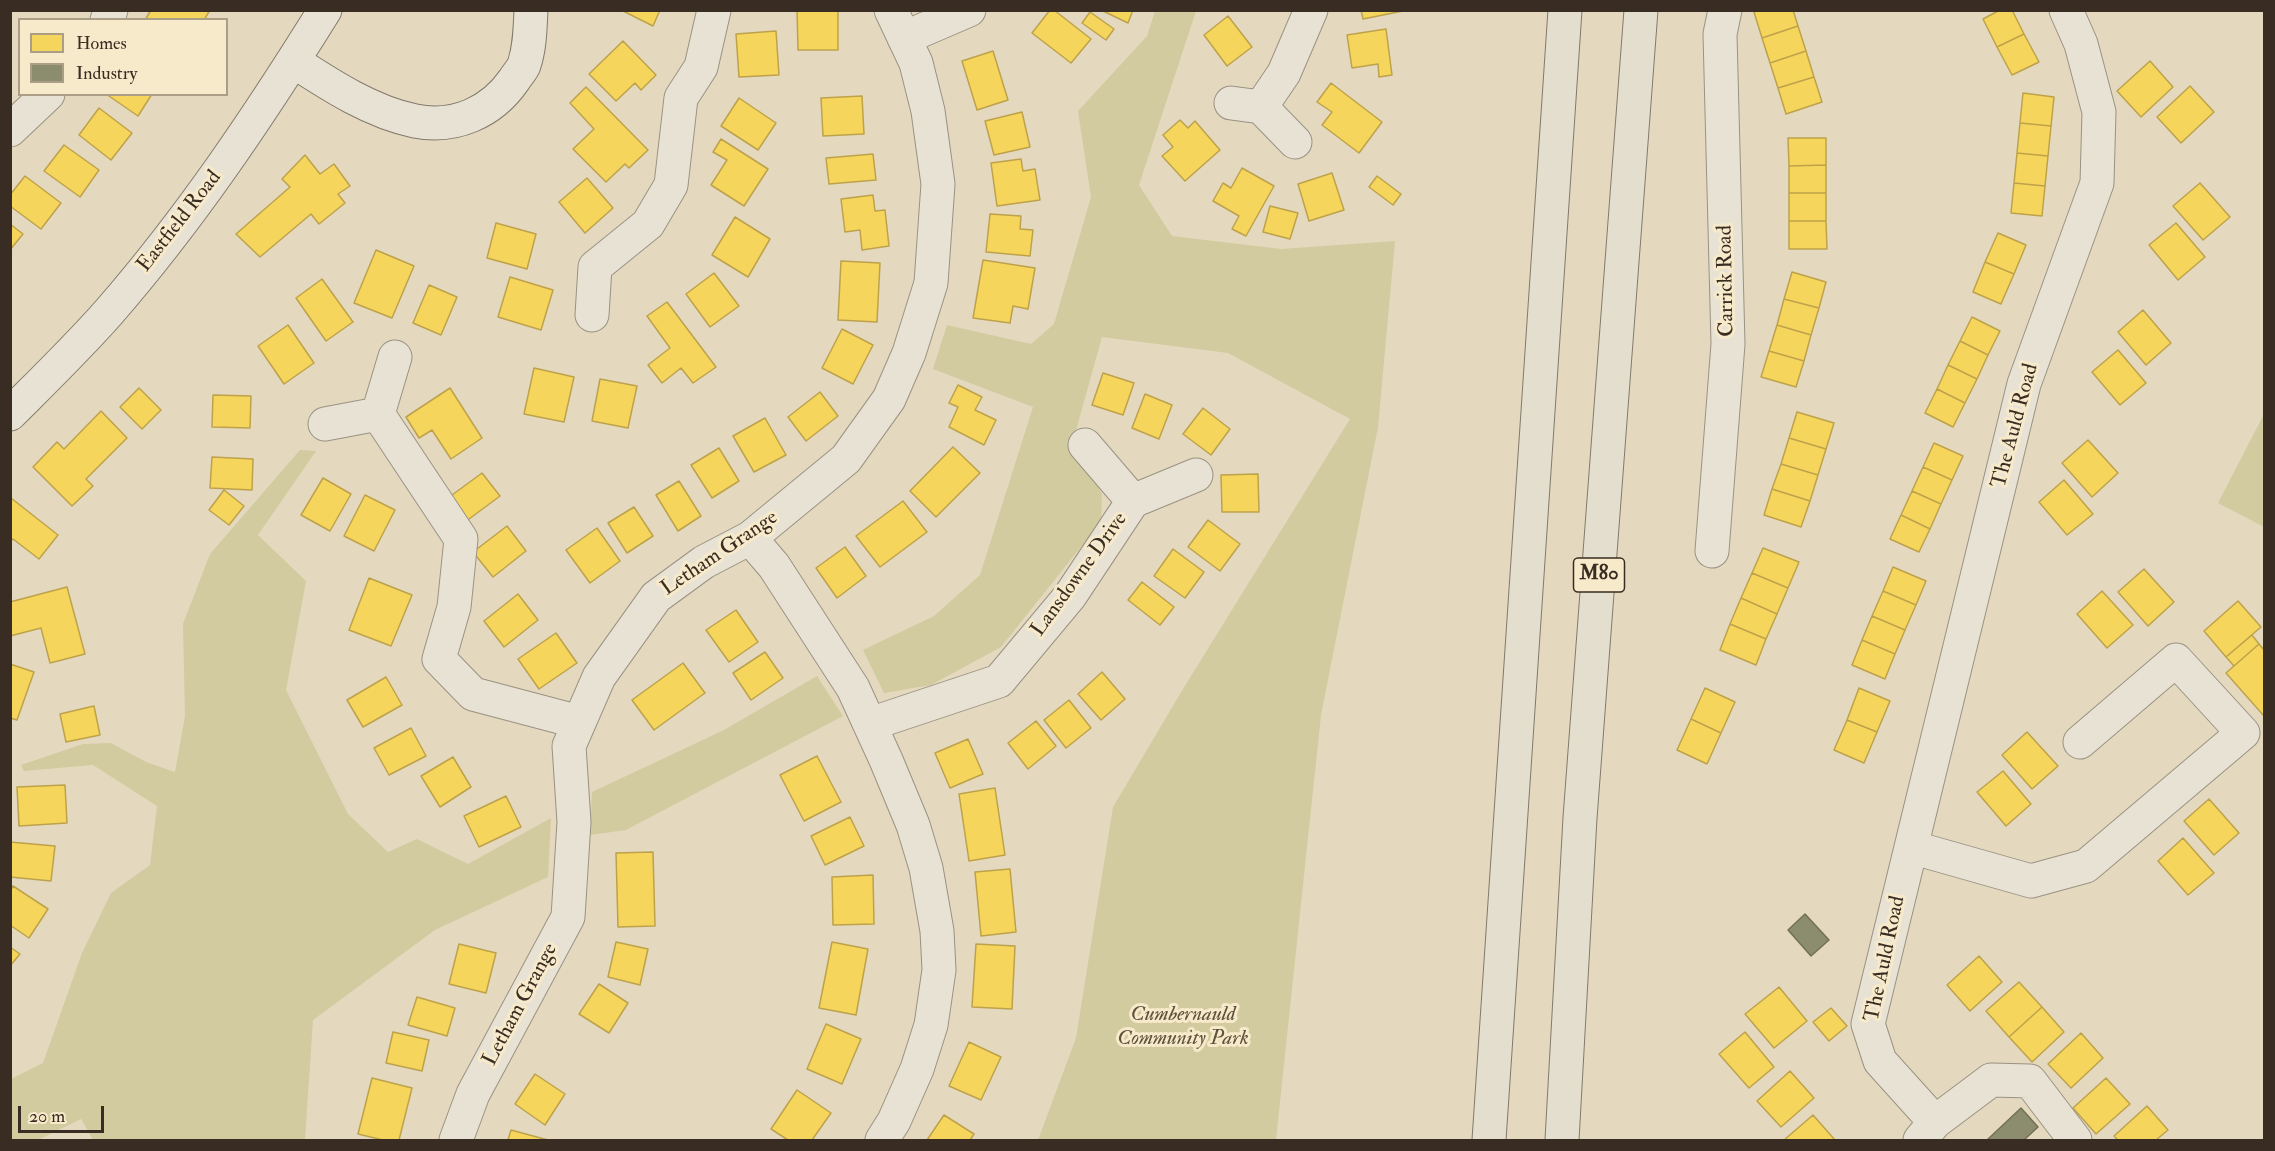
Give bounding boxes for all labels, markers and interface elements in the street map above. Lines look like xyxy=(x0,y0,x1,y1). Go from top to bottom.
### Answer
legend xyxy=(18,18,228,96)
text: Homes xyxy=(76,32,127,55)
text: Industry xyxy=(76,62,137,85)
street label: Eastfield Road xyxy=(133,166,227,278)
street label: Carrick Road xyxy=(1713,225,1741,337)
street label: The Auld Road xyxy=(1987,361,2045,491)
street label: Letham Grange xyxy=(657,506,783,602)
street label: Lansdowne Drive xyxy=(1027,508,1133,642)
road number: M80 xyxy=(1574,558,1624,592)
street label: The Auld Road xyxy=(1860,894,1912,1024)
street label: Letham Grange xyxy=(478,939,564,1071)
park label: Cumbernauld Community Park xyxy=(1117,1002,1249,1052)
scale bar xyxy=(21,1094,106,1132)
text: 20 m xyxy=(29,1105,65,1128)

